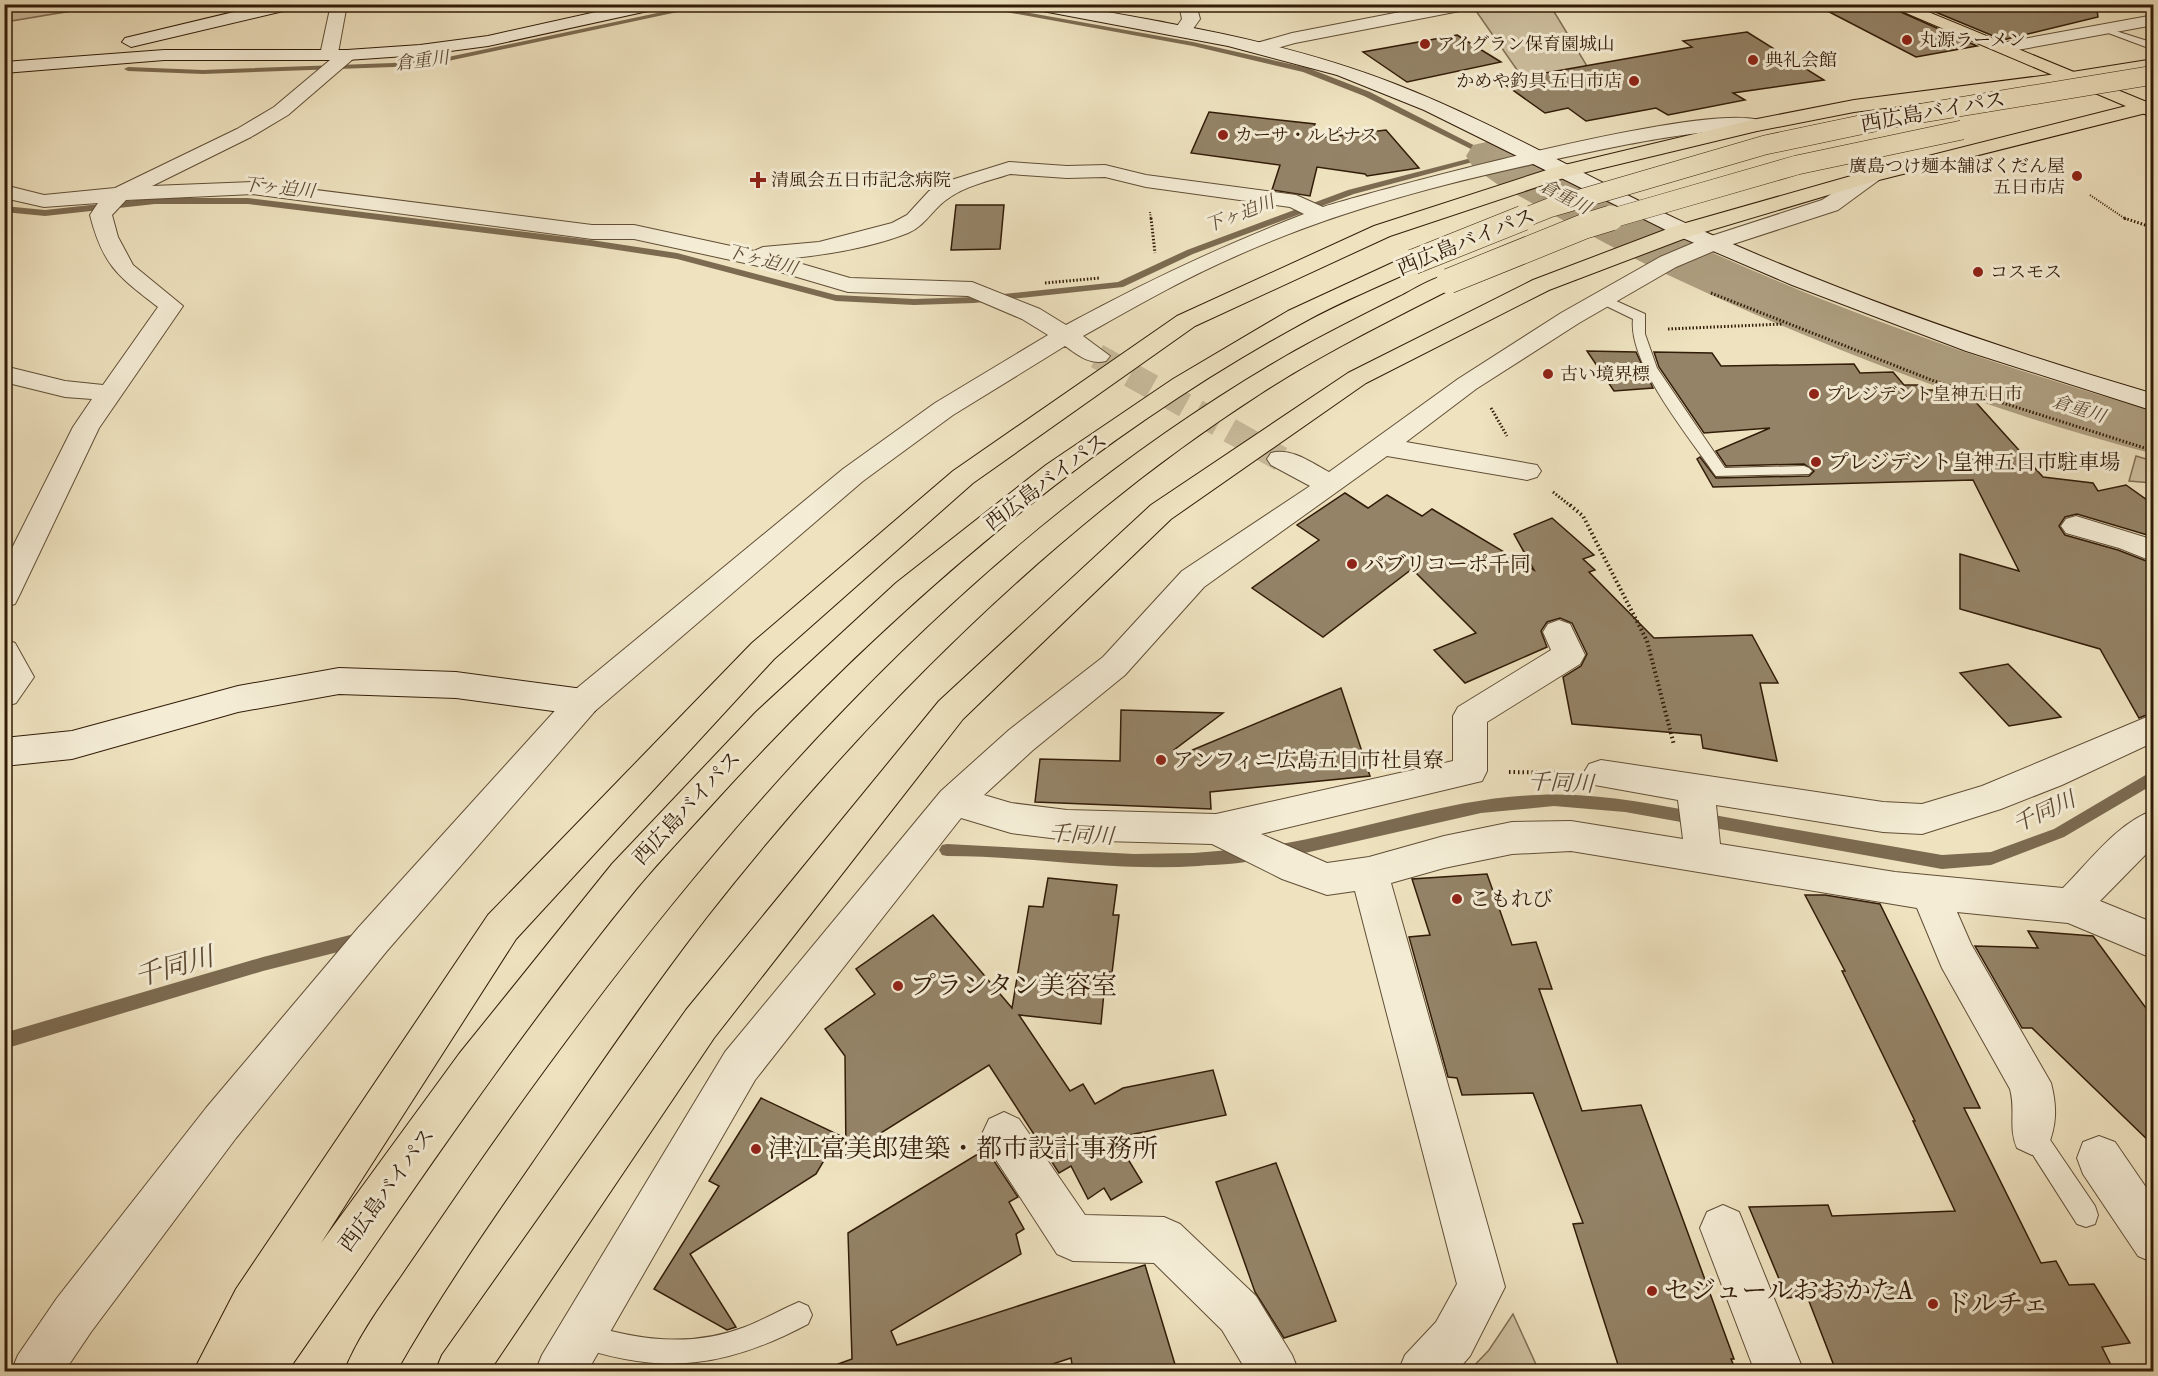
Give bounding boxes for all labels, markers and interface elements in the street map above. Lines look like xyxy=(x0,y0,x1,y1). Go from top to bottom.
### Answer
place label: 丸源ラーメン xyxy=(1919,29,2026,52)
place label: アイグラン保育園城山 xyxy=(1437,33,1615,56)
marker: 丸源ラーメン xyxy=(1900,33,1914,47)
marker: アイグラン保育園城山 xyxy=(1418,37,1432,51)
water label: 倉重川 xyxy=(394,46,452,76)
place label: 典礼会館 xyxy=(1765,49,1837,72)
marker: 典礼会館 xyxy=(1746,53,1760,67)
place label: かめや釣具 五日市店 xyxy=(1456,70,1622,93)
marker: かめや釣具 五日市店 xyxy=(1627,74,1641,88)
street label: 西広島バイパス xyxy=(1858,86,2008,138)
place label: カーサ・ルピナス xyxy=(1235,124,1378,147)
marker: カーサ・ルピナス xyxy=(1216,128,1230,142)
place label: 廣島つけ麺本舗ばくだん屋 五日市店 xyxy=(1849,155,2065,199)
place label: 清風会五日市記念病院 xyxy=(771,169,951,192)
marker: 廣島つけ麺本舗ばくだん屋 五日市店 xyxy=(2070,169,2084,183)
marker: 清風会五日市記念病院 xyxy=(749,171,767,189)
water label: 下ヶ迫川 xyxy=(242,173,318,203)
water label: 倉重川 xyxy=(1536,174,1596,221)
water label: 下ヶ迫川 xyxy=(1202,190,1280,238)
street label: 西広島バイパス xyxy=(1393,202,1539,282)
water label: 下ヶ迫川 xyxy=(724,240,802,281)
place label: コスモス xyxy=(1990,261,2062,284)
marker: コスモス xyxy=(1971,265,1985,279)
place label: 古い境界標 xyxy=(1560,363,1650,386)
marker: 古い境界標 xyxy=(1541,367,1555,381)
place label: プレジデント皇神五日市 xyxy=(1826,383,2022,406)
marker: プレジデント皇神五日市 xyxy=(1807,387,1821,401)
water label: 倉重川 xyxy=(2050,390,2110,429)
street label: 西広島バイパス xyxy=(979,427,1113,537)
place label: プレジデント皇神五日市駐車場 xyxy=(1828,449,2120,476)
marker: プレジデント皇神五日市駐車場 xyxy=(1809,455,1823,469)
place label: パブリコーポ千同 xyxy=(1364,551,1531,578)
marker: パブリコーポ千同 xyxy=(1345,557,1359,571)
street label: 西広島バイパス xyxy=(627,745,747,871)
place label: アンフィニ広島五日市社員寮 xyxy=(1173,747,1443,774)
marker: アンフィニ広島五日市社員寮 xyxy=(1154,753,1168,767)
water label: 千同川 xyxy=(1528,768,1596,798)
water label: 千同川 xyxy=(2008,785,2082,839)
water label: 千同川 xyxy=(1047,819,1117,851)
place label: こもれび xyxy=(1469,886,1553,913)
marker: こもれび xyxy=(1450,892,1464,906)
water label: 千同川 xyxy=(131,939,220,994)
place label: プランタン美容室 xyxy=(910,970,1117,1002)
marker: プランタン美容室 xyxy=(891,979,905,993)
street label: 西広島バイパス xyxy=(333,1123,441,1257)
place label: 津江富美郎建築・都市設計事務所 xyxy=(768,1133,1158,1165)
marker: 津江富美郎建築・都市設計事務所 xyxy=(749,1142,763,1156)
place label: セジュールおおかたA xyxy=(1664,1275,1914,1307)
marker: セジュールおおかたA xyxy=(1645,1284,1659,1298)
place label: ドルチェ xyxy=(1945,1288,2048,1320)
marker: ドルチェ xyxy=(1926,1297,1940,1311)

